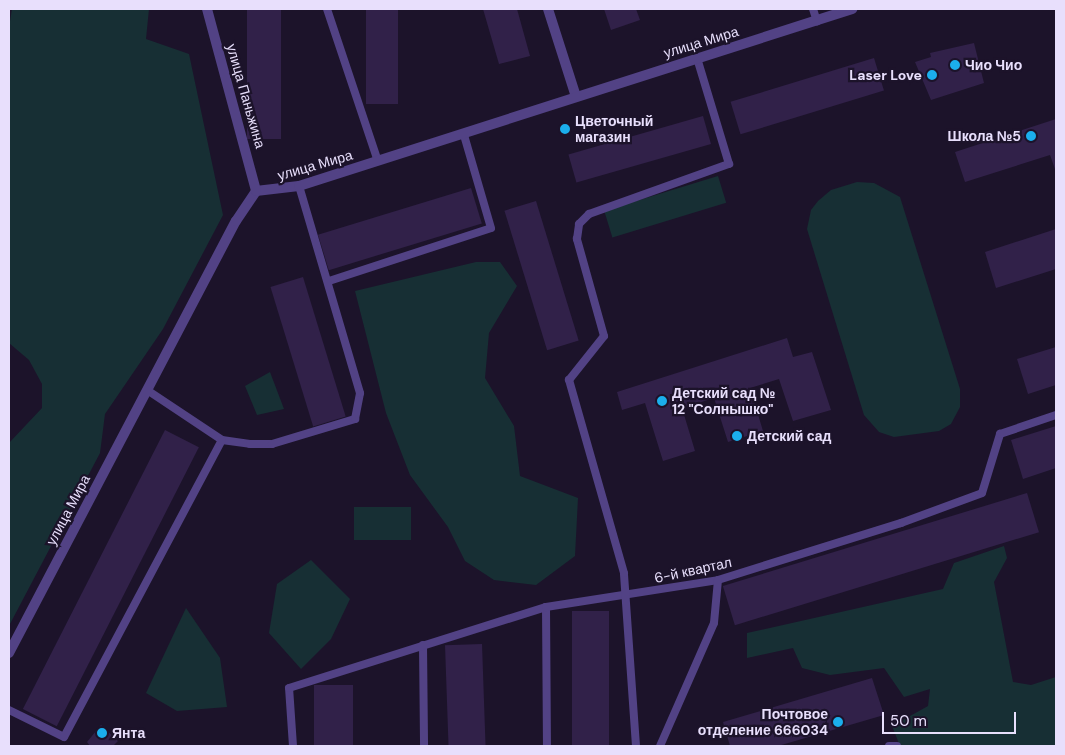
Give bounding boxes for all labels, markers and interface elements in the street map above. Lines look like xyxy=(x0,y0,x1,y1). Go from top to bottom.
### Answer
street label: улица Мира xyxy=(662,23,740,61)
street label: улица Паньжина xyxy=(223,42,269,150)
place label: Чио Чио xyxy=(965,57,1022,73)
marker: Чио Чио xyxy=(949,59,961,71)
place label: Laser Love xyxy=(849,67,922,83)
marker: Laser Love xyxy=(926,69,938,81)
place label: Цветочный магазин xyxy=(575,113,653,146)
marker: Цветочный магазин xyxy=(559,123,571,135)
place label: Школа №5 xyxy=(948,128,1021,144)
marker: Школа №5 xyxy=(1025,130,1037,142)
street label: улица Мира xyxy=(276,146,354,184)
place label: Детский сад № 12 "Солнышко" xyxy=(672,385,775,418)
marker: Детский сад № 12 "Солнышко" xyxy=(656,395,668,407)
place label: Детский сад xyxy=(747,428,831,444)
marker: Детский сад xyxy=(731,430,743,442)
street label: улица Мира xyxy=(42,472,94,548)
street label: 6-й квартал xyxy=(653,554,733,586)
scale bar xyxy=(885,702,1019,734)
place label: Почтовое отделение 666034 xyxy=(698,706,828,739)
text: 50 m xyxy=(890,711,927,731)
marker: Почтовое отделение 666034 xyxy=(832,716,844,728)
place label: Янта xyxy=(112,725,145,741)
marker: Янта xyxy=(96,727,108,739)

